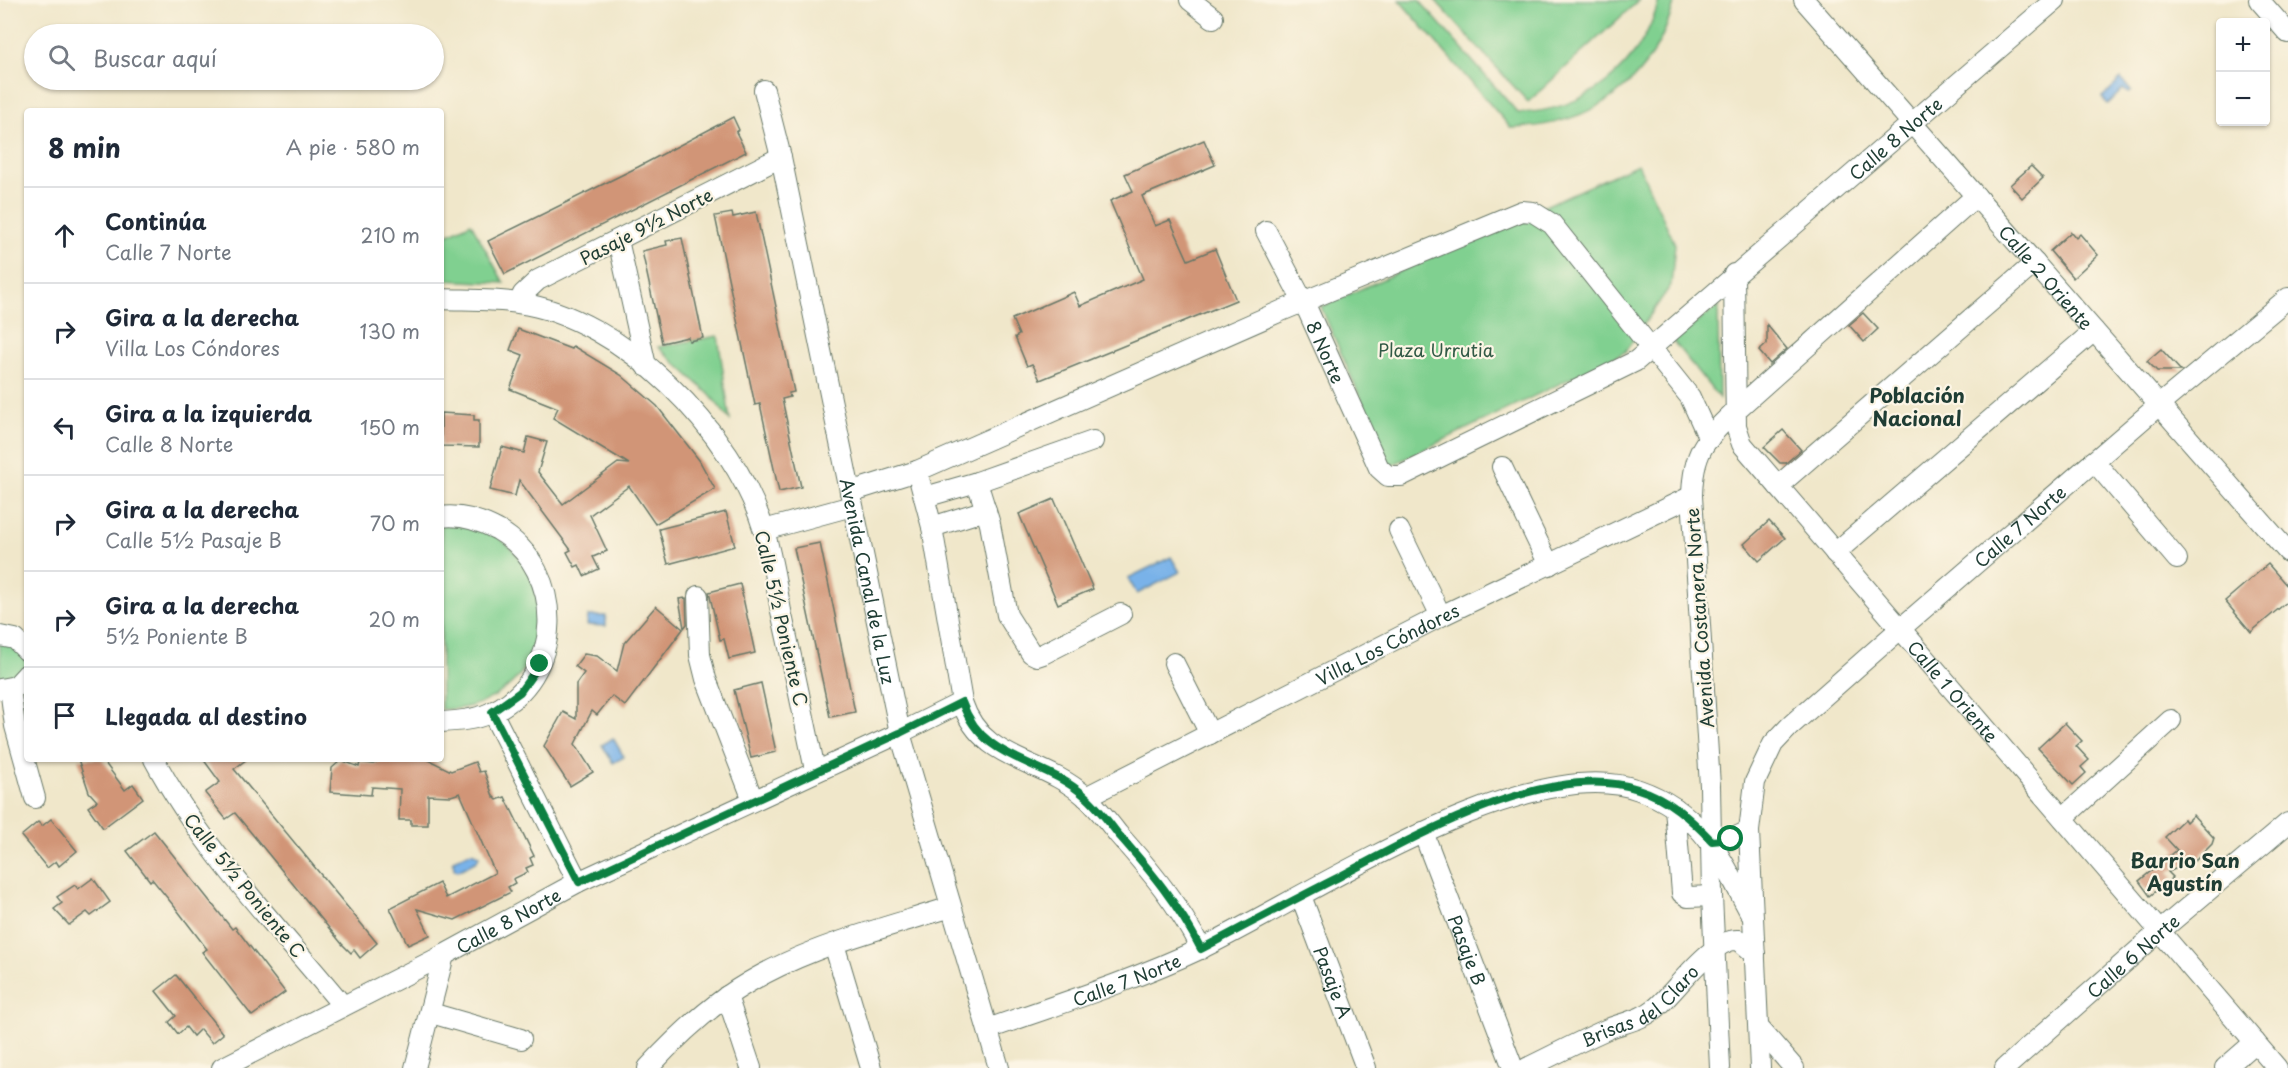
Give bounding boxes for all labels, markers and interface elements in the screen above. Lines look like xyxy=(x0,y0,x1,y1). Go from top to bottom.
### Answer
map controls xyxy=(2216,18,2270,126)
button: + xyxy=(2216,18,2270,72)
search box xyxy=(24,24,444,90)
icon: search xyxy=(45,41,78,74)
text: Buscar aquí xyxy=(93,41,217,74)
button: − xyxy=(2216,72,2270,126)
street label: Calle 8 Norte xyxy=(1842,90,1948,186)
text: 8 min xyxy=(48,128,121,167)
text: A pie · 580 m xyxy=(286,132,420,162)
street label: Pasaje 9½ Norte xyxy=(575,181,717,271)
text: Continúa xyxy=(105,204,207,237)
street label: Calle 2 Oriente xyxy=(1993,218,2100,335)
icon: ahead xyxy=(48,219,81,252)
text: 210 m xyxy=(361,220,420,250)
text: Calle 7 Norte xyxy=(105,237,232,267)
text: Gira a la derecha xyxy=(105,300,299,333)
icon: right xyxy=(48,315,81,348)
text: 130 m xyxy=(360,316,420,346)
street label: 8 Norte xyxy=(1300,316,1352,387)
text: Villa Los Cóndores xyxy=(105,333,280,363)
park label: Plaza Urrutia xyxy=(1378,336,1494,363)
district label: Población Nacional xyxy=(1869,380,1965,433)
text: Gira a la izquierda xyxy=(105,396,312,429)
icon: left xyxy=(48,411,81,444)
text: 150 m xyxy=(360,412,420,442)
text: Calle 8 Norte xyxy=(105,429,233,459)
street label: Avenida Canal de la Luz xyxy=(834,476,903,687)
street label: Calle 7 Norte xyxy=(1967,478,2071,573)
text: Gira a la derecha xyxy=(105,492,299,525)
icon: right xyxy=(48,507,81,540)
street label: Avenida Costanera Norte xyxy=(1678,507,1720,729)
text: 70 m xyxy=(370,508,420,538)
text: Calle 5½ Pasaje B xyxy=(105,525,282,555)
street label: Calle 5½ Poniente C xyxy=(749,527,815,709)
text: Gira a la derecha xyxy=(105,588,299,621)
street label: Villa Los Cóndores xyxy=(1311,596,1463,691)
icon: right xyxy=(48,603,81,636)
text: 20 m xyxy=(368,604,420,634)
text: 5½ Poniente B xyxy=(105,621,248,651)
street label: Calle 1 Oriente xyxy=(1902,634,2005,748)
route end xyxy=(526,650,552,676)
icon: arrive xyxy=(48,699,81,732)
text: Llegada al destino xyxy=(105,699,307,732)
street label: Calle 5½ Poniente C xyxy=(178,807,312,963)
route start xyxy=(1717,825,1743,851)
district label: Barrio San Agustín xyxy=(2130,845,2240,898)
street label: Calle 8 Norte xyxy=(451,881,565,960)
street label: Calle 6 Norte xyxy=(2080,907,2185,1004)
street label: Pasaje B xyxy=(1442,911,1494,989)
street label: Pasaje A xyxy=(1308,942,1359,1022)
street label: Calle 7 Norte xyxy=(1068,946,1185,1012)
street label: Brisas del Claro xyxy=(1576,958,1704,1053)

